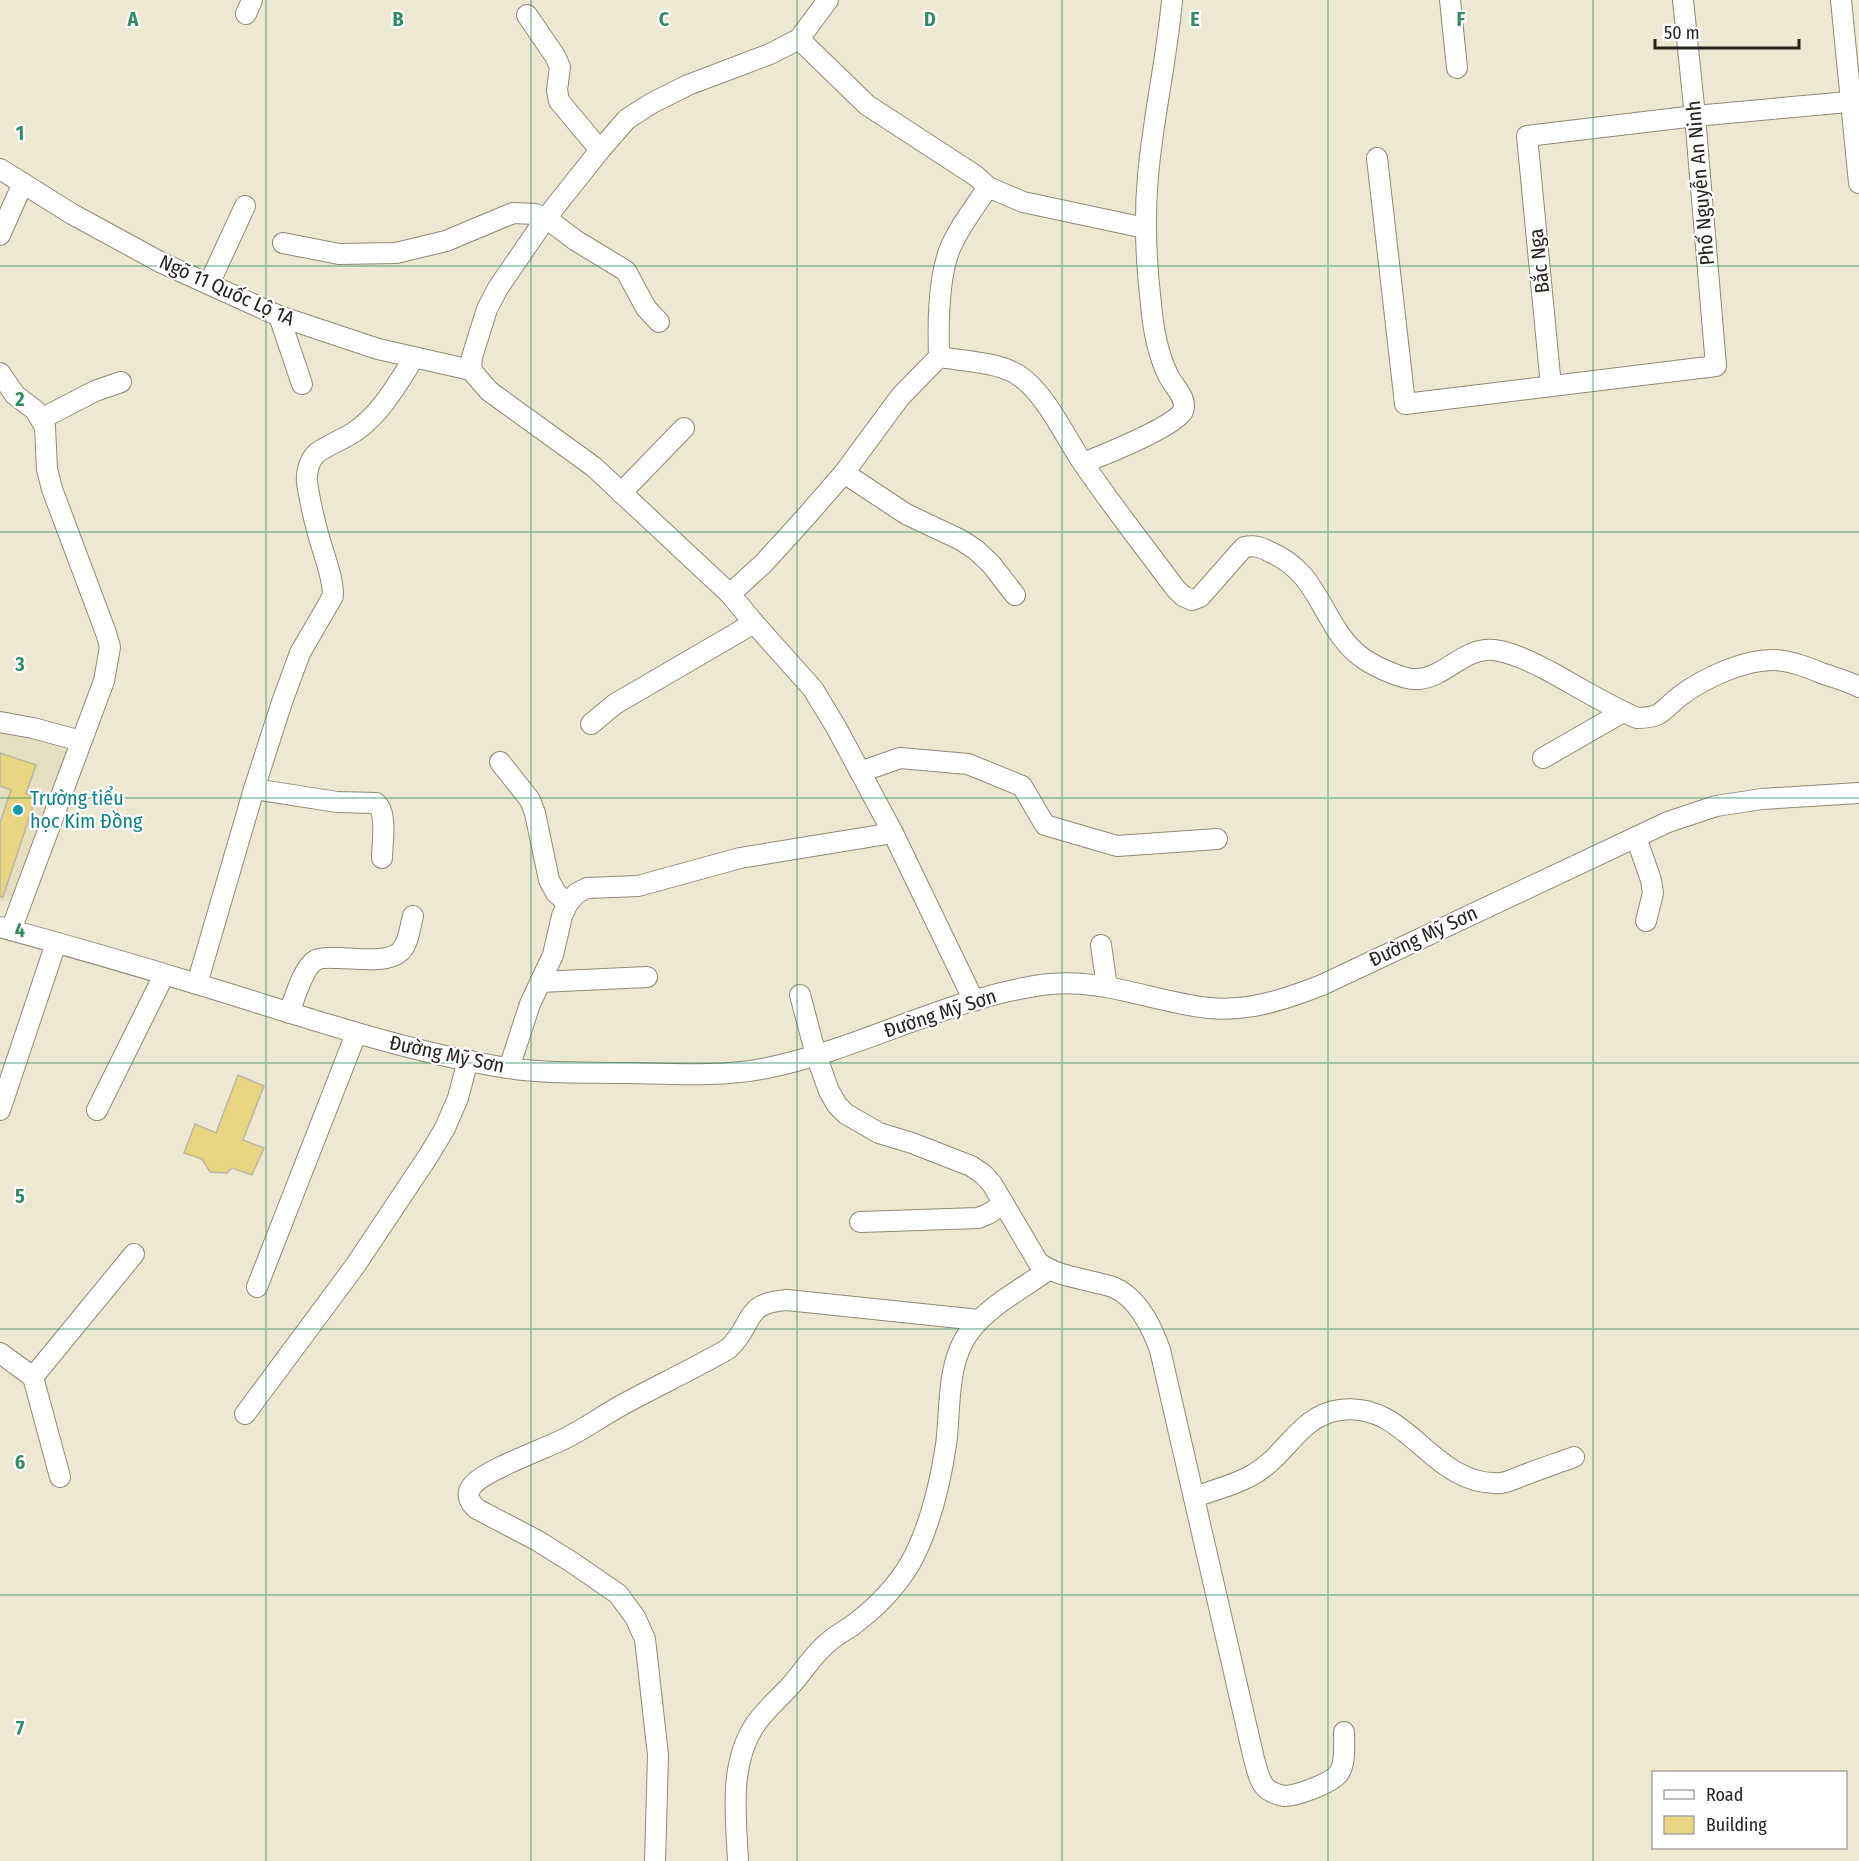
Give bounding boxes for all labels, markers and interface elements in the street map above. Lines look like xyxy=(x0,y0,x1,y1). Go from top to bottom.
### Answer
text: A xyxy=(127,7,140,31)
text: B xyxy=(392,7,404,31)
text: C xyxy=(659,7,670,31)
text: D xyxy=(924,7,936,31)
text: E xyxy=(1190,7,1200,31)
text: F xyxy=(1457,7,1466,31)
scale bar xyxy=(1655,12,1799,50)
text: 50 m xyxy=(1664,22,1700,44)
street label: Phố Nguyễn An Ninh xyxy=(1681,99,1719,267)
text: 1 xyxy=(16,121,24,145)
street label: Bắc Nga xyxy=(1523,227,1554,295)
street label: Ngõ 11 Quốc Lộ 1A xyxy=(156,250,299,331)
text: 2 xyxy=(14,387,25,411)
text: 3 xyxy=(14,652,25,676)
place label: Trường tiểu học Kim Đồng xyxy=(30,786,143,833)
marker: Trường tiểu học Kim Đồng xyxy=(11,803,25,817)
street label: Đường Mỹ Sơn xyxy=(1365,900,1481,972)
text: 4 xyxy=(15,918,25,942)
street label: Đường Mỹ Sơn xyxy=(881,983,999,1043)
street label: Đường Mỹ Sơn xyxy=(387,1030,507,1078)
text: 5 xyxy=(15,1184,25,1208)
text: 6 xyxy=(15,1450,25,1474)
text: 7 xyxy=(16,1716,25,1740)
legend xyxy=(1652,1771,1847,1849)
text: Road xyxy=(1706,1784,1743,1806)
text: Building xyxy=(1706,1814,1767,1836)

